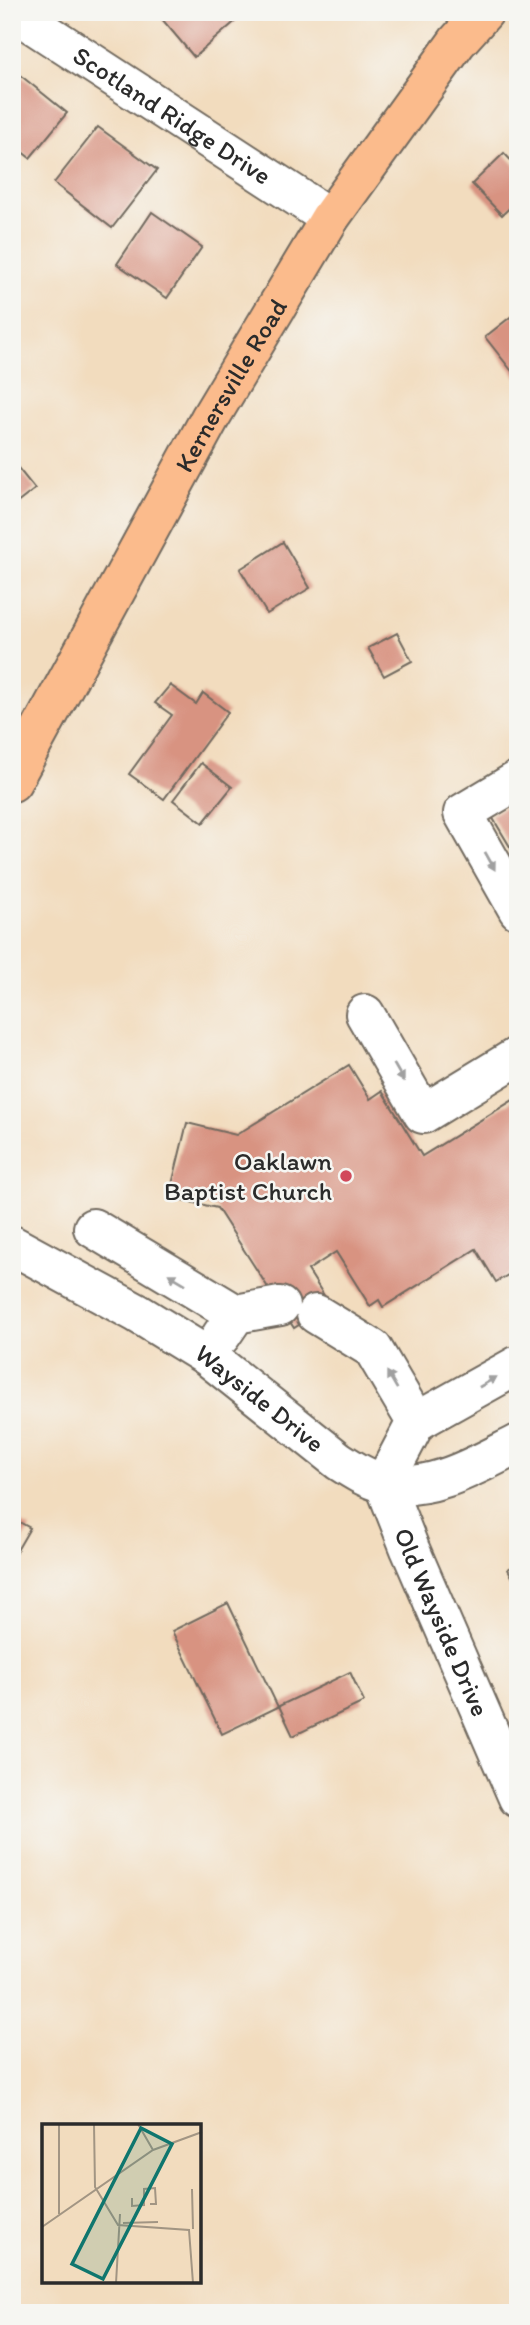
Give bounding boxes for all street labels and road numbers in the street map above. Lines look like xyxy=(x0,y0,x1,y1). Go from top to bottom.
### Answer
street label: Scotland Ridge Drive xyxy=(67,39,277,191)
street label: Kernersville Road xyxy=(168,293,294,478)
street label: Wayside Drive xyxy=(189,1337,331,1459)
street label: Old Wayside Drive xyxy=(387,1523,497,1721)

